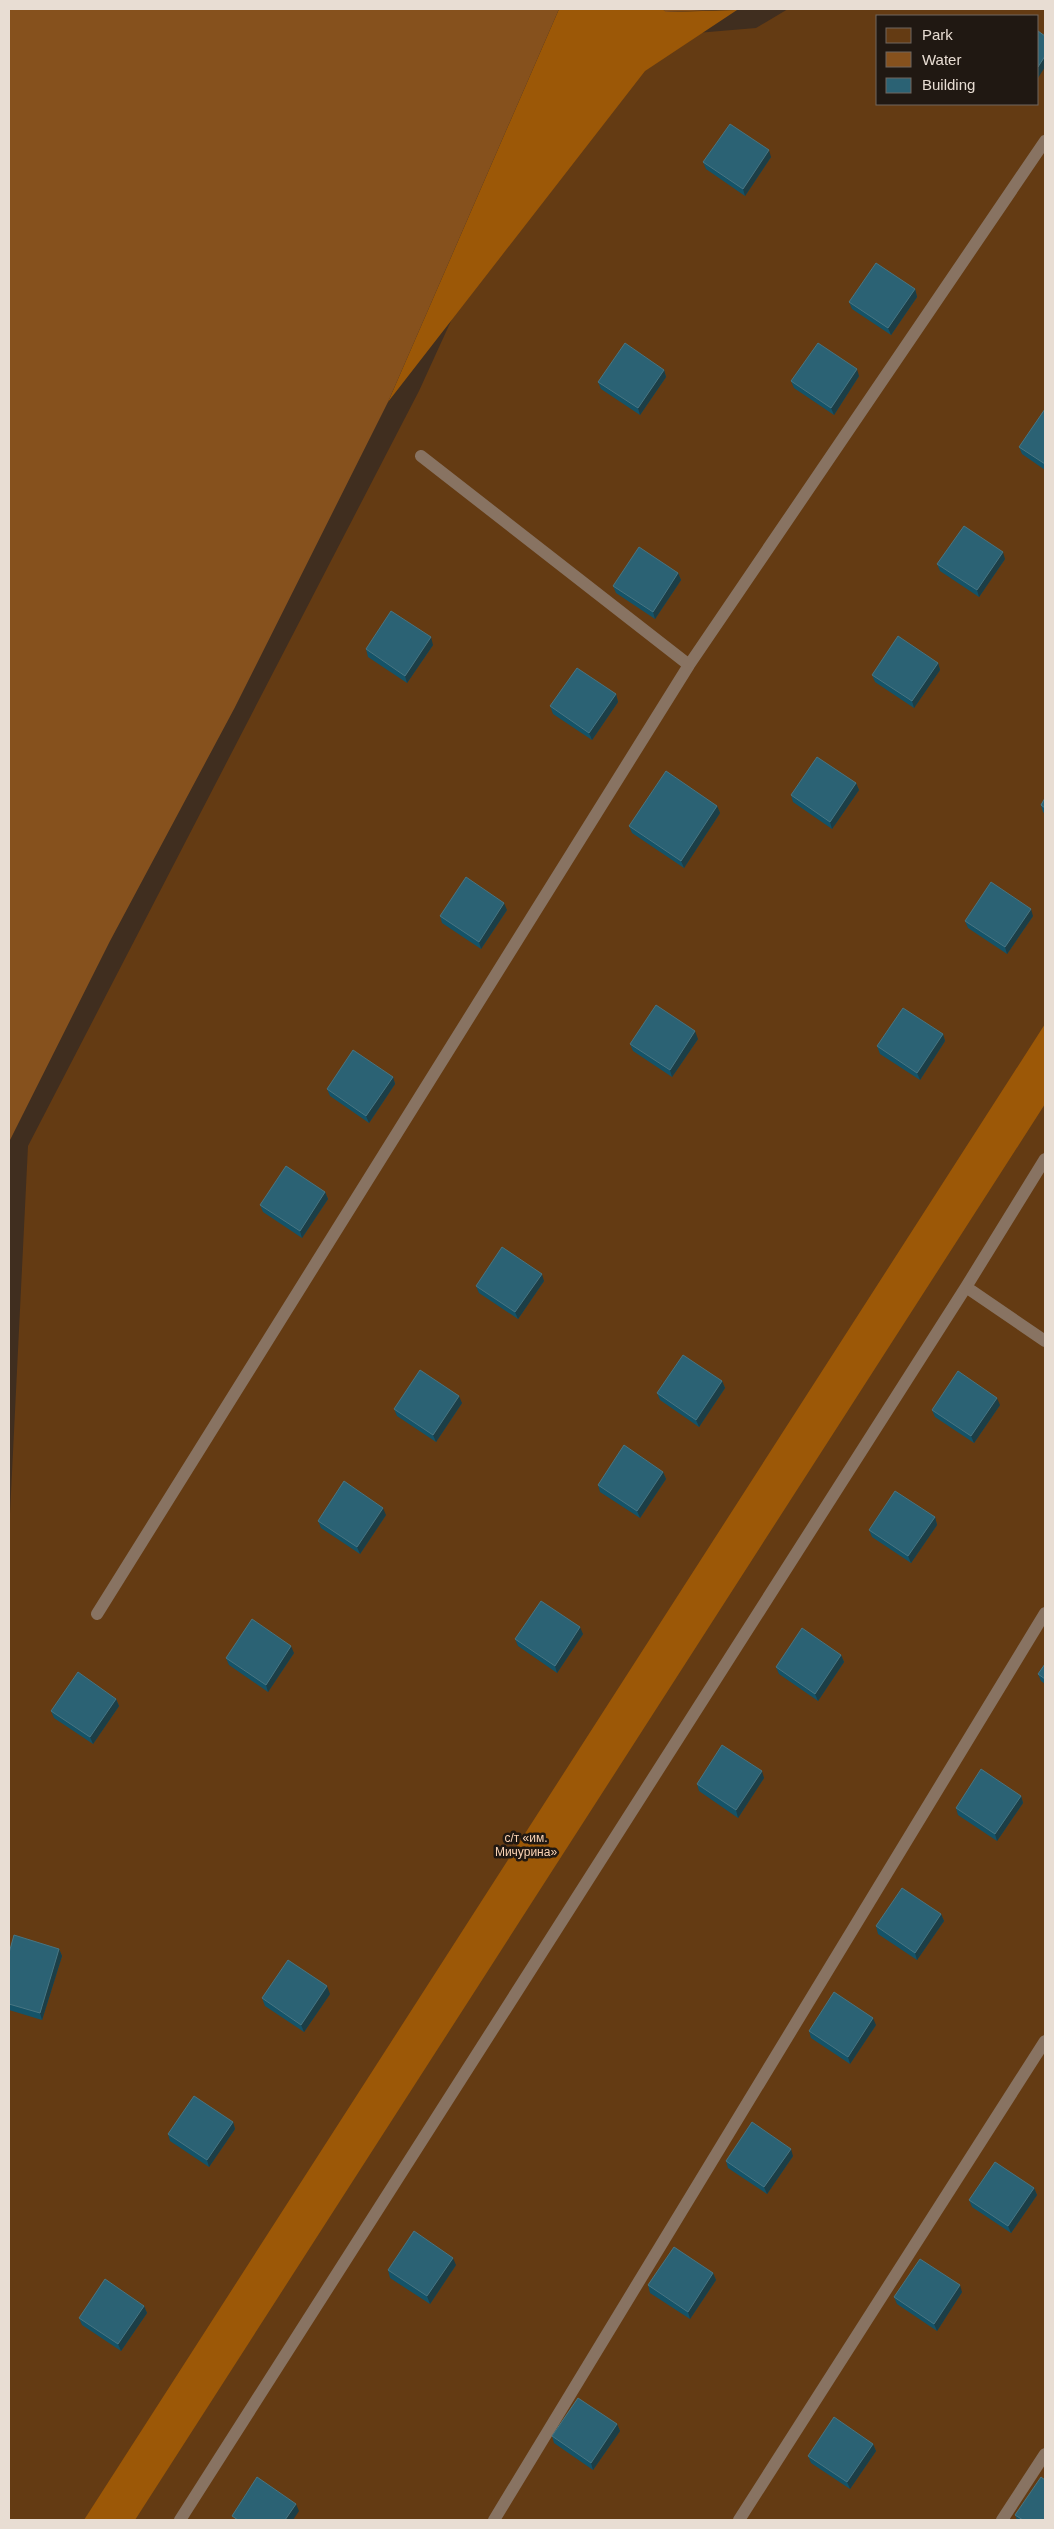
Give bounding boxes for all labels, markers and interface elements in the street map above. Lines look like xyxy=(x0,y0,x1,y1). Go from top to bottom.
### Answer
legend xyxy=(876,15,1039,105)
text: Park xyxy=(922,26,953,43)
text: Water xyxy=(922,51,961,68)
text: Building xyxy=(922,76,975,93)
park label: с/т «им. Мичурина» xyxy=(495,1831,557,1859)

